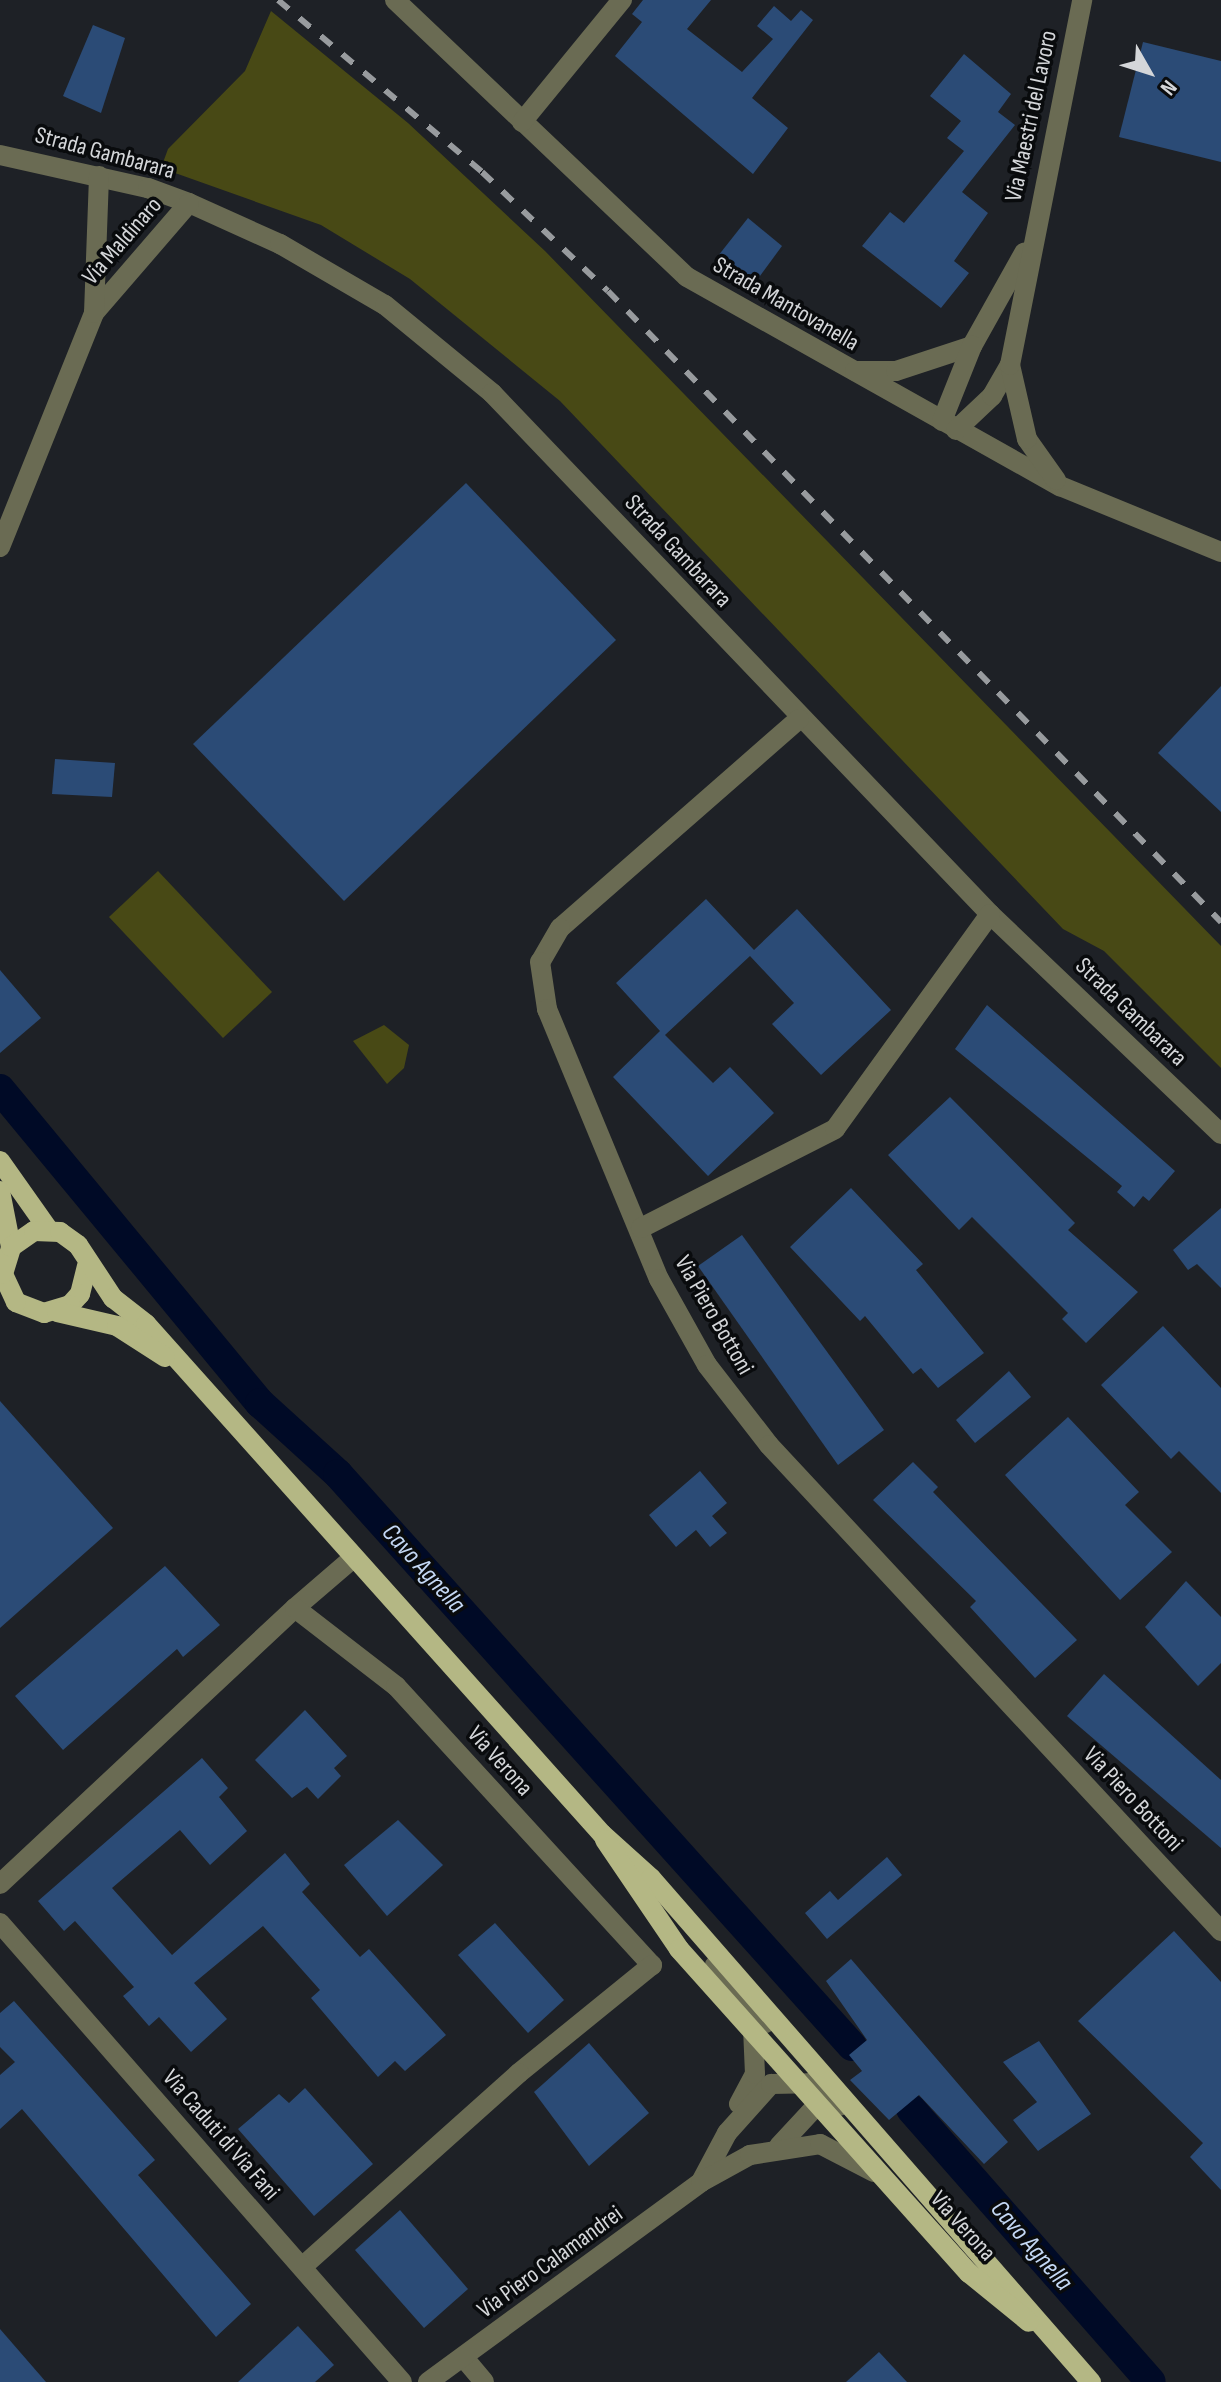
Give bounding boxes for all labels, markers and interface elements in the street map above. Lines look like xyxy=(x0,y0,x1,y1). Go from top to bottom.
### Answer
street label: Via Maestri del Lavoro xyxy=(999,28,1063,204)
north arrow xyxy=(1109,32,1189,112)
text: N xyxy=(1154,74,1182,100)
street label: Strada Gambarara xyxy=(32,121,178,185)
street label: Via Maldinaro xyxy=(76,191,168,291)
street label: Strada Mantovanella xyxy=(708,251,864,357)
street label: Strada Gambarara xyxy=(619,489,737,613)
street label: Strada Gambarara xyxy=(1069,952,1193,1072)
street label: Via Piero Bottoni xyxy=(668,1250,760,1380)
water label: Cavo Agnella xyxy=(375,1518,471,1620)
street label: Via Verona xyxy=(461,1720,539,1802)
street label: Via Piero Bottoni xyxy=(1077,1741,1189,1857)
street label: Via Caduti di Via Fani xyxy=(156,2064,286,2206)
street label: Via Verona xyxy=(924,2185,1002,2267)
water label: Cavo Agnella xyxy=(983,2194,1079,2298)
street label: Via Piero Calamandrei xyxy=(472,2200,628,2324)

